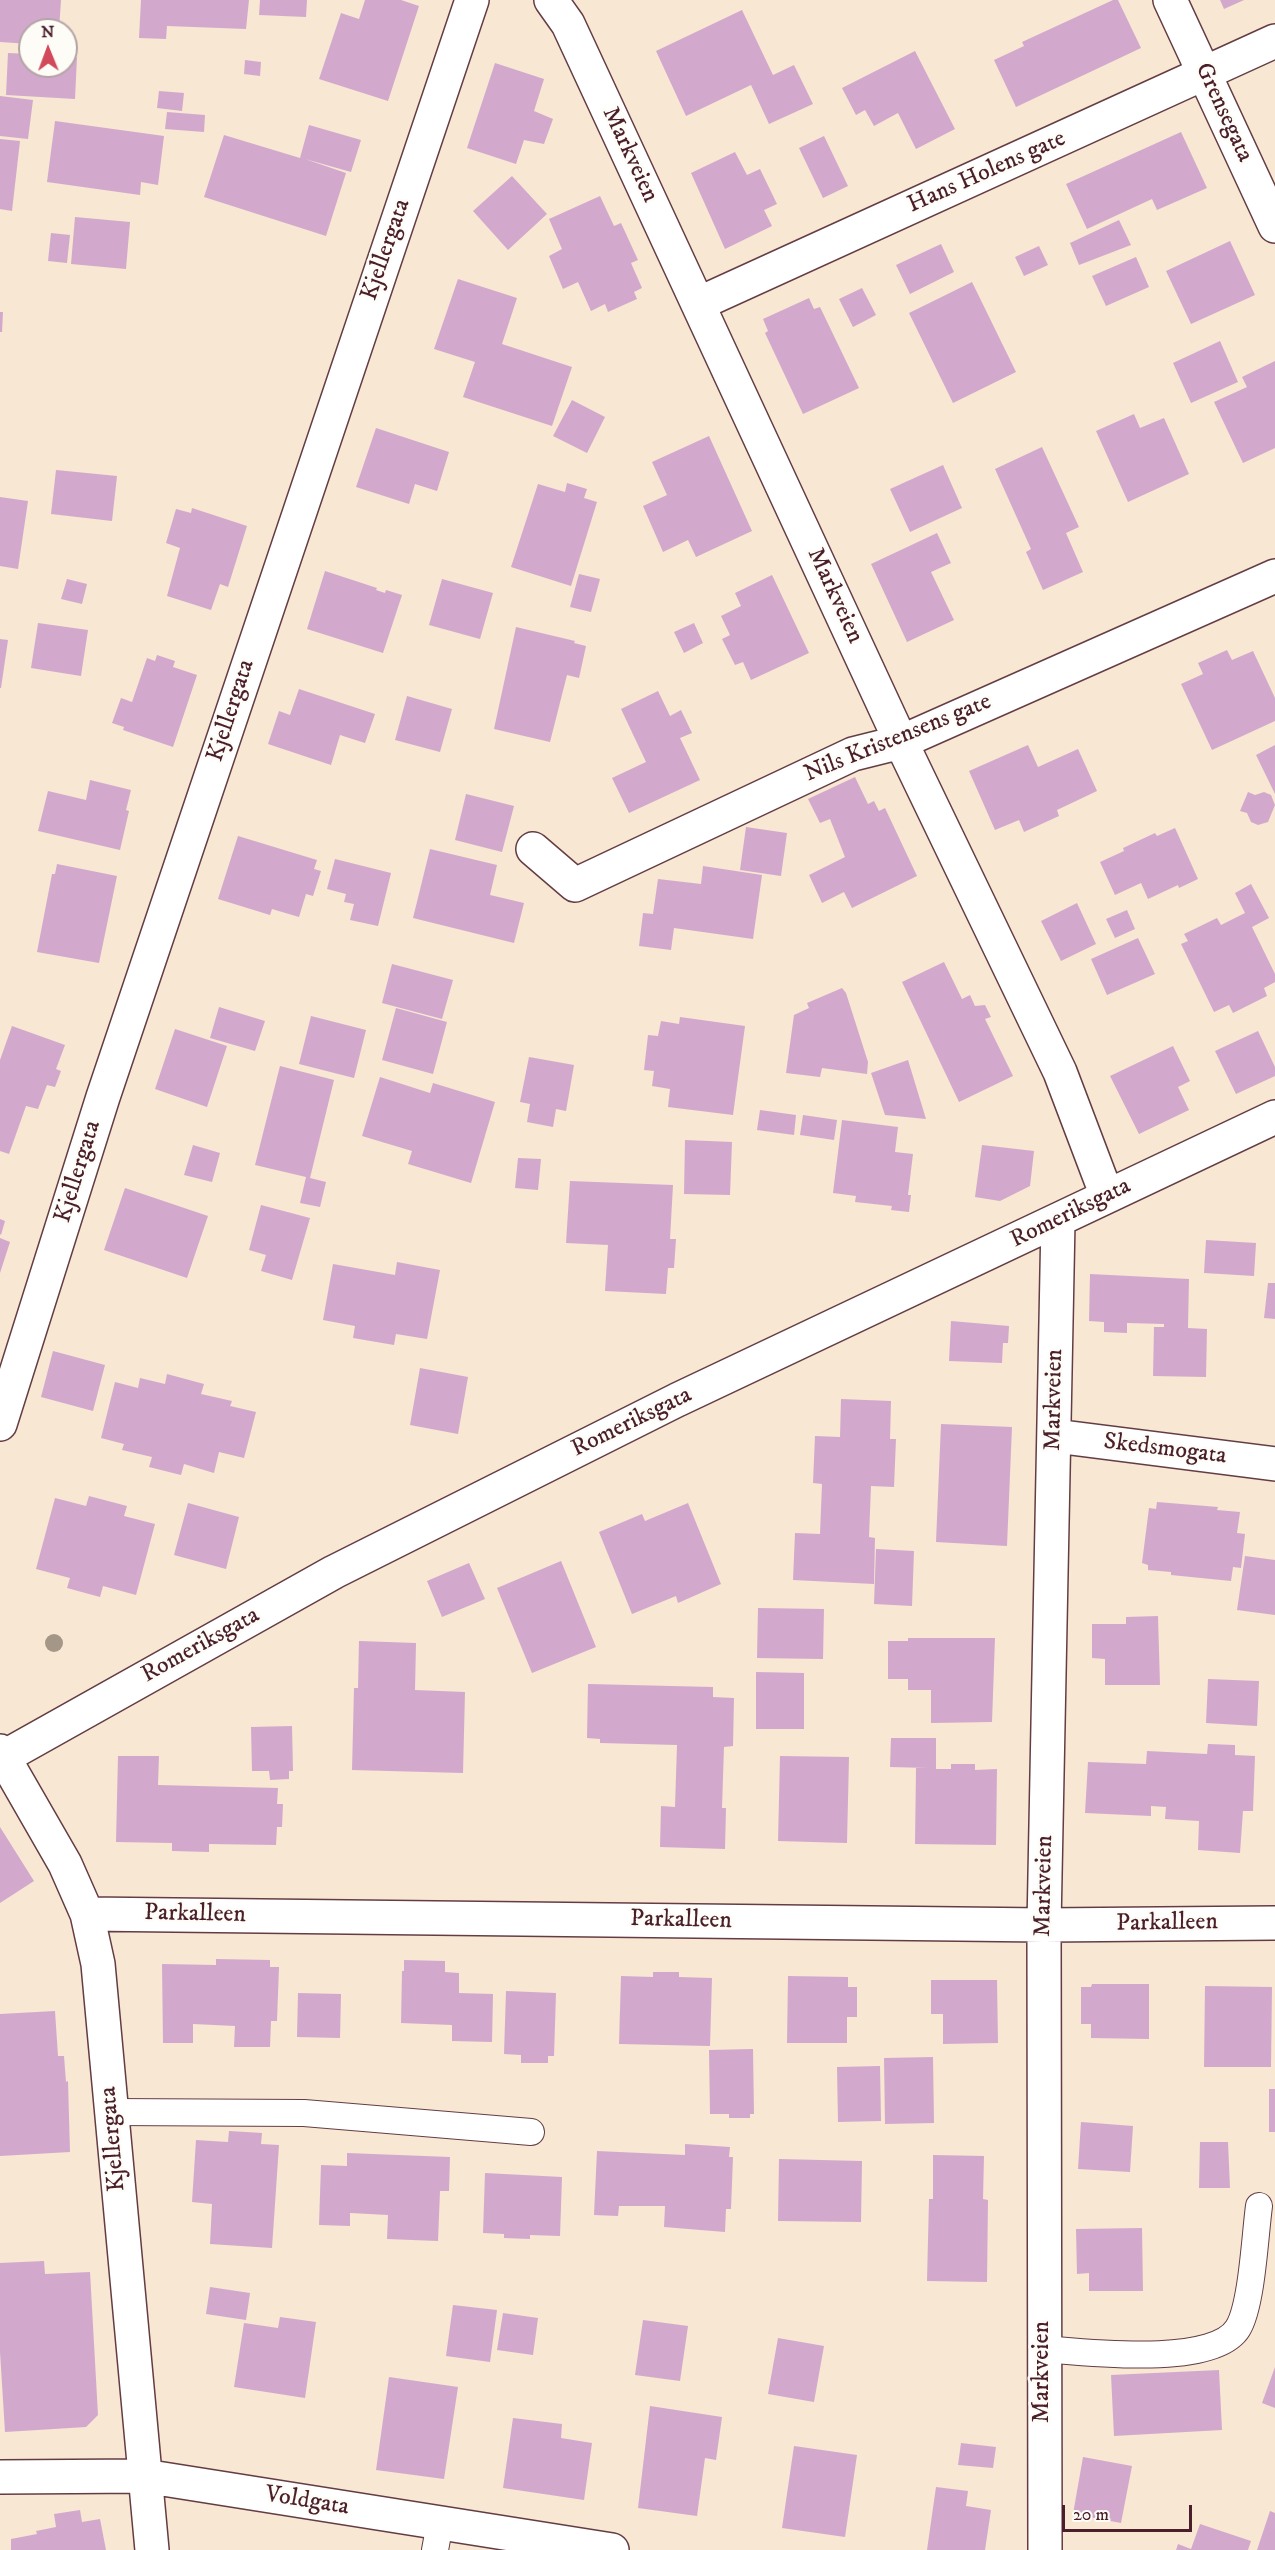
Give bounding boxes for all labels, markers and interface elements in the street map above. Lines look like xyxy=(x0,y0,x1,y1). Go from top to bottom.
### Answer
north arrow xyxy=(18,18,78,78)
text: N xyxy=(41,22,54,42)
street label: Grensegata xyxy=(1188,59,1258,167)
street label: Markveien xyxy=(594,103,664,207)
street label: Hans Holens gate xyxy=(904,125,1070,221)
street label: Kjellergata xyxy=(356,195,418,305)
street label: Markveien xyxy=(799,544,869,648)
street label: Kjellergata xyxy=(202,656,262,766)
street label: Nils Kristensens gate xyxy=(800,688,996,790)
street label: Kjellergata xyxy=(50,1117,108,1227)
street label: Romeriksgata xyxy=(1006,1173,1136,1255)
street label: Markveien xyxy=(1040,1349,1070,1451)
street label: Romeriksgata xyxy=(567,1382,697,1464)
street label: Skedsmogata xyxy=(1102,1428,1228,1472)
street label: Romeriksgata xyxy=(137,1602,265,1690)
street label: Markveien xyxy=(1030,1835,1060,1937)
street label: Parkalleen xyxy=(144,1900,246,1930)
street label: Parkalleen xyxy=(630,1906,732,1936)
street label: Parkalleen xyxy=(1116,1909,1218,1939)
street label: Kjellergata xyxy=(95,2085,133,2193)
street label: Markveien xyxy=(1029,2321,1057,2423)
street label: Voldgata xyxy=(263,2481,351,2523)
scale bar xyxy=(1065,2493,1196,2531)
text: 20 m xyxy=(1073,2504,1109,2526)

